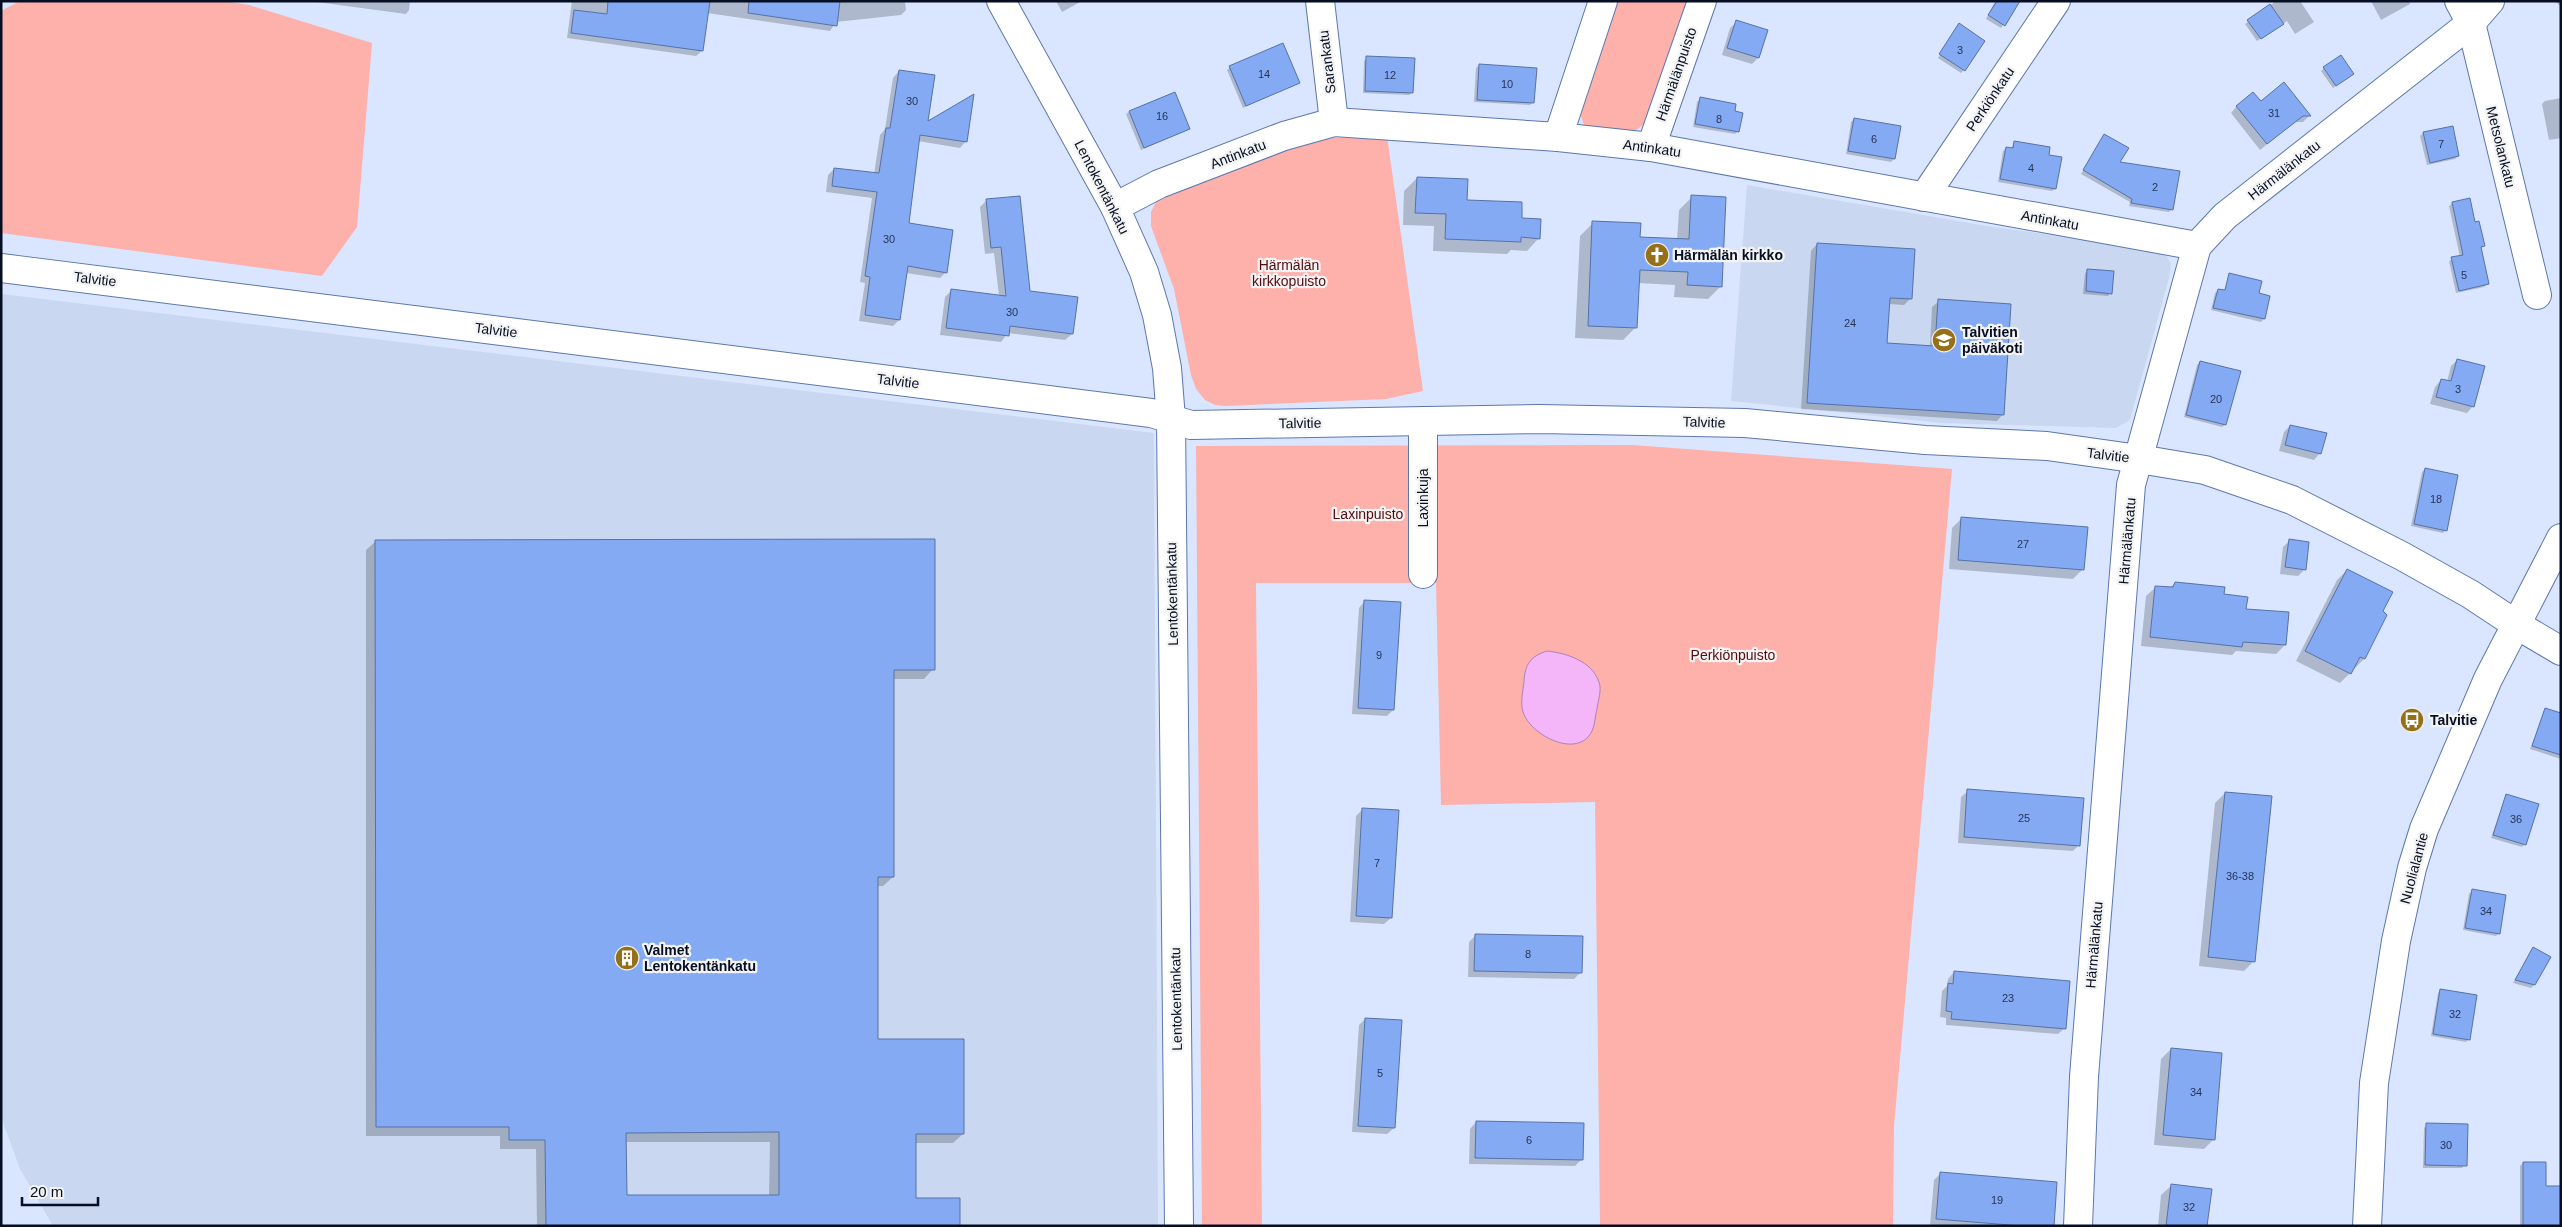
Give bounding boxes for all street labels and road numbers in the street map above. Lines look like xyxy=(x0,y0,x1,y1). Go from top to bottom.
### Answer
street label: Härmälänpuisto xyxy=(1652,25,1700,123)
street label: Sarankatu xyxy=(1315,29,1339,95)
street label: Perkiönkatu xyxy=(1963,64,2017,134)
street label: Metsolankatu xyxy=(2483,105,2519,189)
street label: Antinkatu xyxy=(1208,136,1268,172)
street label: Antinkatu xyxy=(1622,136,1682,160)
street label: Lentokentänkatu xyxy=(1071,137,1133,237)
street label: Härmälänkatu xyxy=(2245,137,2323,203)
street label: Antinkatu xyxy=(2020,207,2080,233)
street label: Talvitie xyxy=(73,268,117,290)
street label: Talvitie xyxy=(474,319,518,341)
street label: Talvitie xyxy=(876,370,920,392)
street label: Talvitie xyxy=(1682,413,1726,431)
street label: Talvitie xyxy=(1278,415,1322,431)
street label: Talvitie xyxy=(2086,444,2130,466)
street label: Laxinkuja xyxy=(1415,468,1431,528)
street label: Härmälänkatu xyxy=(2115,497,2139,585)
street label: Lentokentänkatu xyxy=(1163,542,1181,646)
street label: Nuolialantie xyxy=(2397,830,2431,905)
street label: Härmälänkatu xyxy=(2082,901,2106,989)
street label: Lentokentänkatu xyxy=(1167,947,1185,1051)

